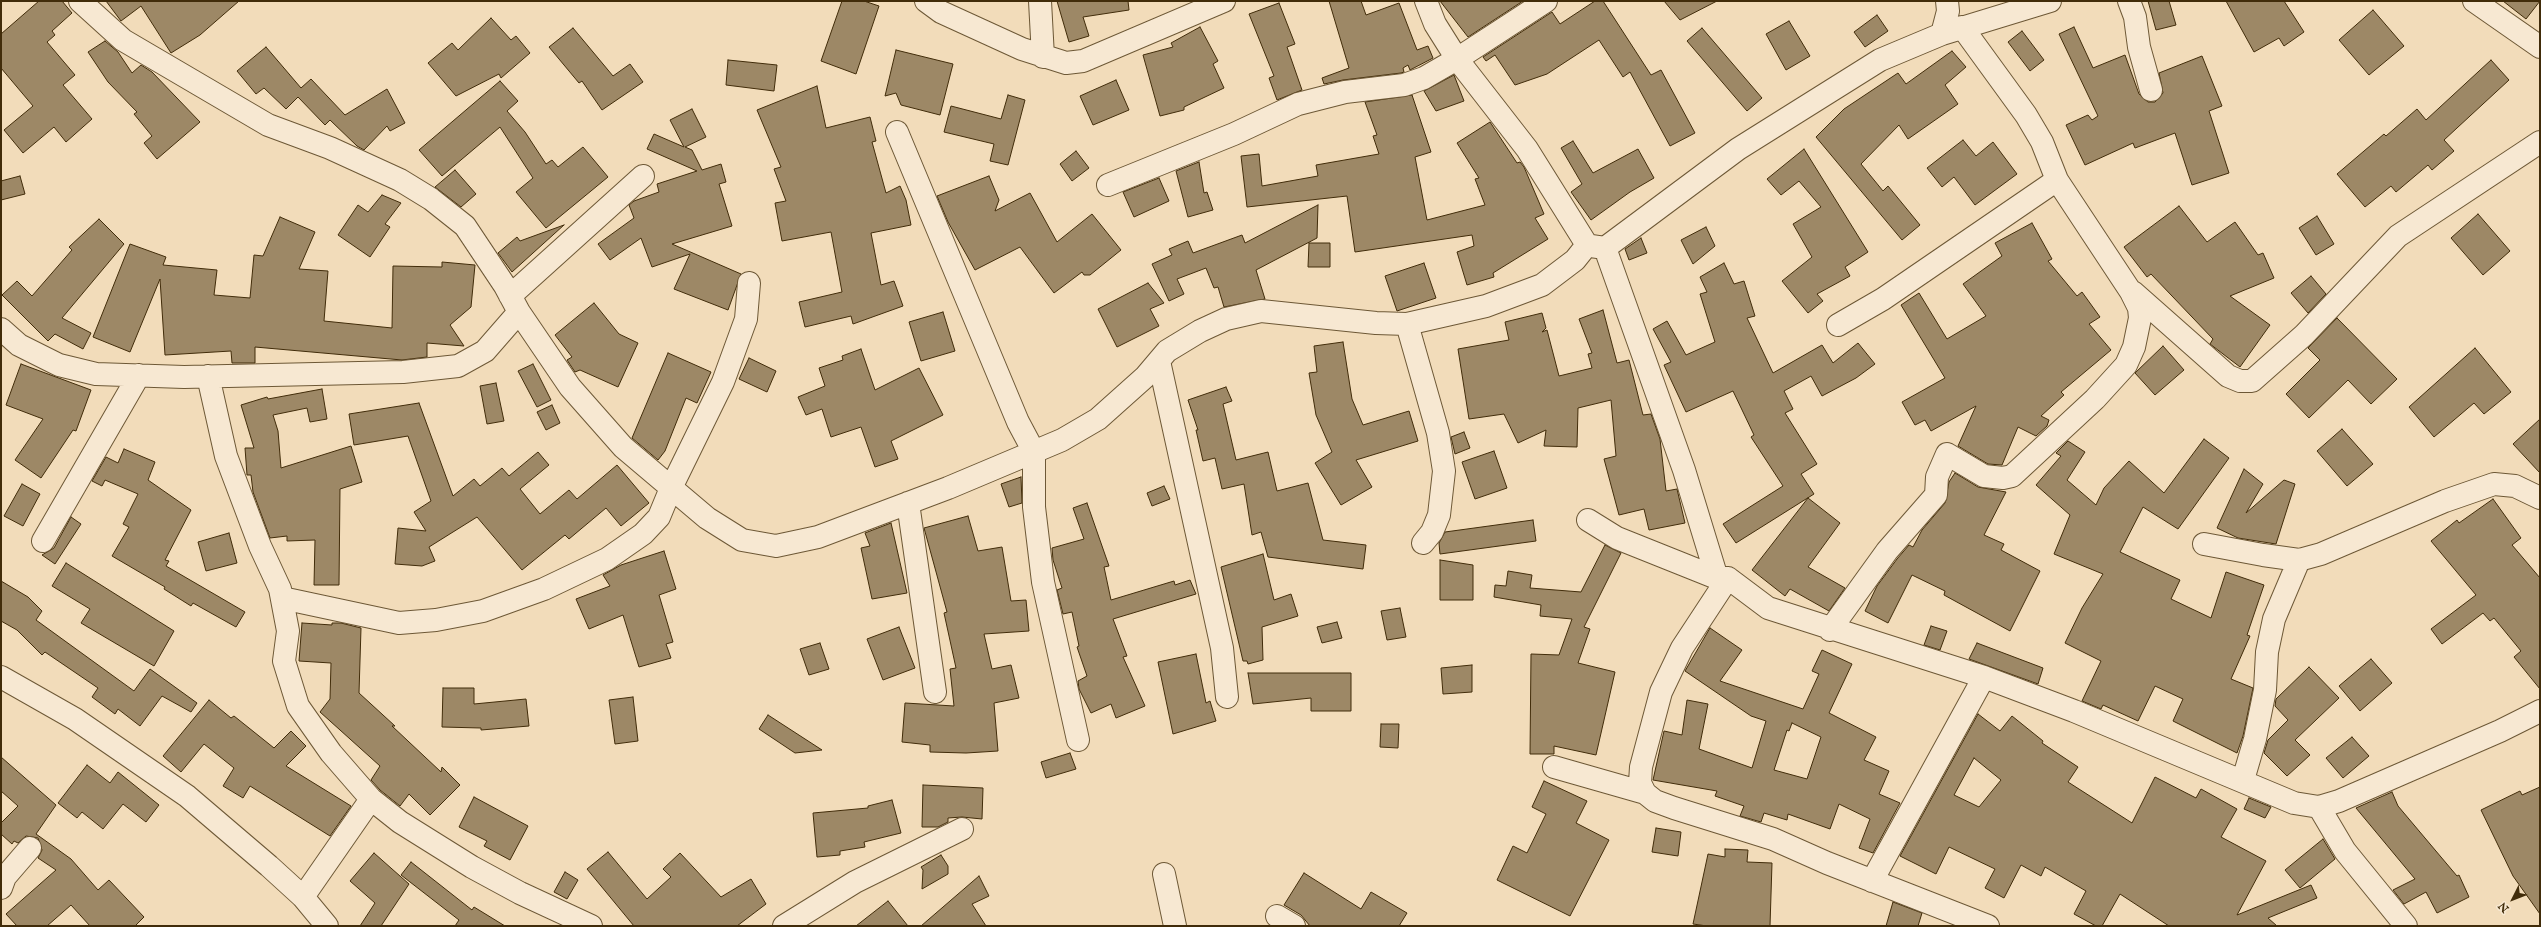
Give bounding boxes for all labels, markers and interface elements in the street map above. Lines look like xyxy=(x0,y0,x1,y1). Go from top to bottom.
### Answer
north arrow xyxy=(2493,879,2533,919)
text: N xyxy=(2496,899,2512,915)

